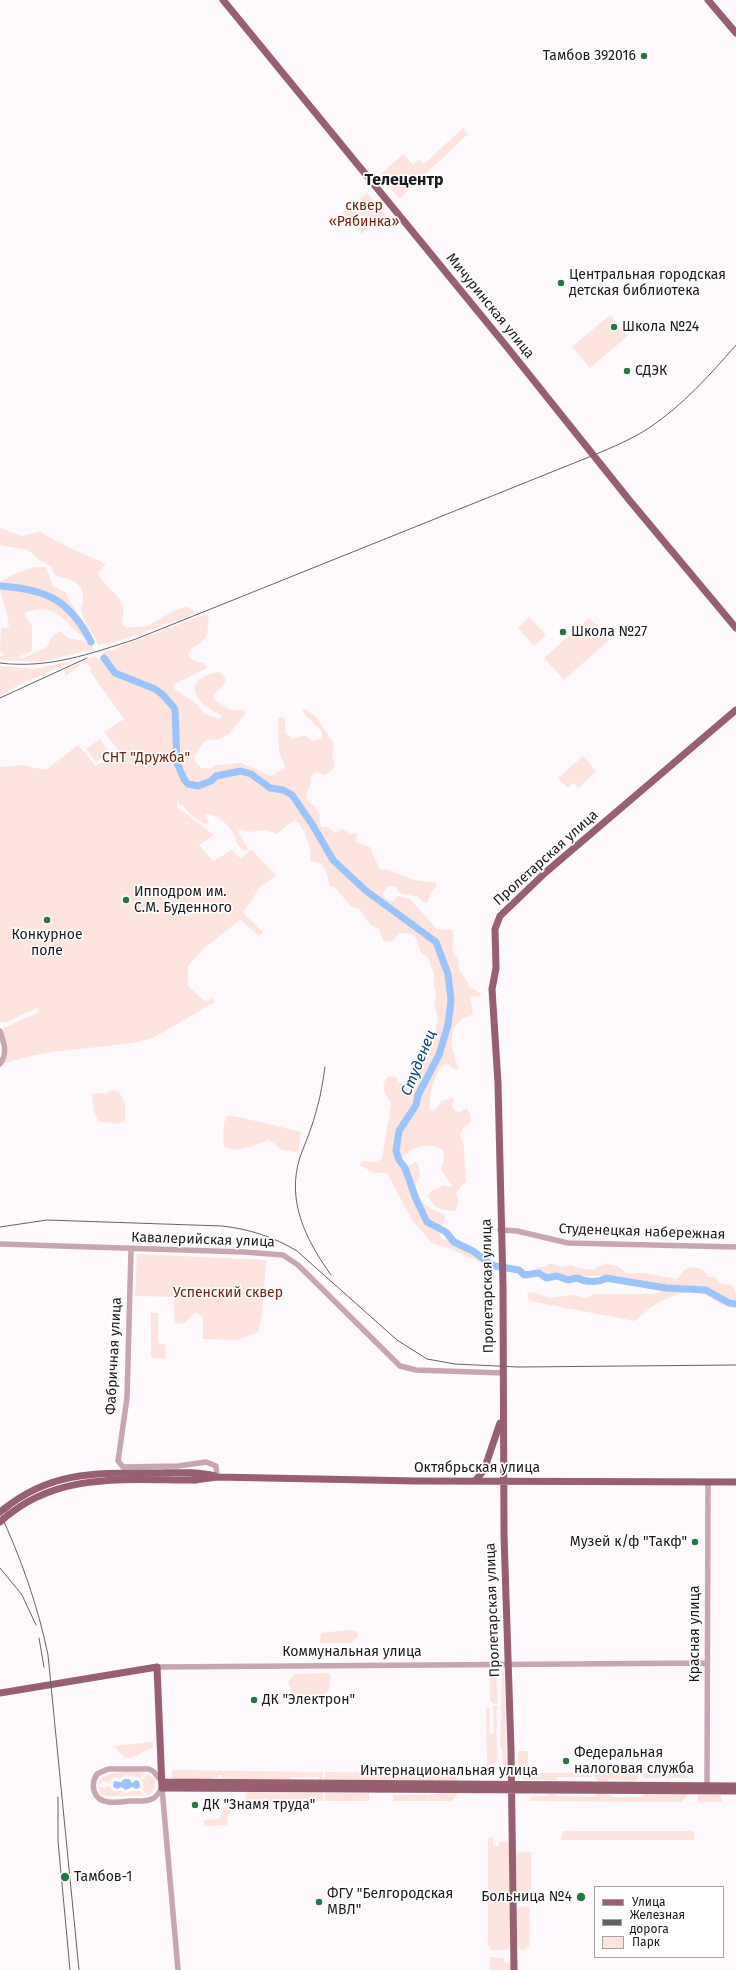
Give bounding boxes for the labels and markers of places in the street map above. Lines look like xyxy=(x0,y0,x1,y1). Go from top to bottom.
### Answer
place label: Тамбов 392016 xyxy=(543,48,636,64)
marker: Тамбов 392016 xyxy=(639,51,649,61)
place label: Центральная городская детская библиотека xyxy=(569,267,726,300)
marker: Центральная городская детская библиотека xyxy=(556,278,566,288)
place label: Школа №24 xyxy=(622,319,699,335)
marker: Школа №24 xyxy=(609,322,619,332)
place label: СДЭК xyxy=(635,363,667,379)
marker: СДЭК xyxy=(622,366,632,376)
place label: Школа №27 xyxy=(571,624,647,640)
marker: Школа №27 xyxy=(558,627,568,637)
place label: Ипподром им. С.М. Буденного xyxy=(134,884,232,916)
marker: Ипподром им. С.М. Буденного xyxy=(121,895,131,905)
marker: Конкурное поле xyxy=(42,915,52,925)
place label: Конкурное поле xyxy=(11,927,83,960)
place label: Музей к/ф "Такф" xyxy=(570,1534,687,1550)
marker: Музей к/ф "Такф" xyxy=(690,1537,700,1547)
place label: ДК "Электрон" xyxy=(262,1692,355,1708)
marker: ДК "Электрон" xyxy=(249,1695,259,1705)
place label: Федеральная налоговая служба xyxy=(574,1745,694,1778)
marker: Федеральная налоговая служба xyxy=(561,1756,571,1766)
place label: ДК "Знамя труда" xyxy=(203,1797,315,1813)
marker: ДК "Знамя труда" xyxy=(190,1800,200,1810)
place label: Тамбов-1 xyxy=(74,1869,132,1885)
marker: Тамбов-1 xyxy=(59,1871,71,1883)
place label: ФГУ "Белгородская МВЛ" xyxy=(327,1886,453,1918)
place label: Больница №4 xyxy=(481,1889,572,1905)
marker: Больница №4 xyxy=(575,1891,587,1903)
marker: ФГУ "Белгородская МВЛ" xyxy=(314,1897,324,1907)

